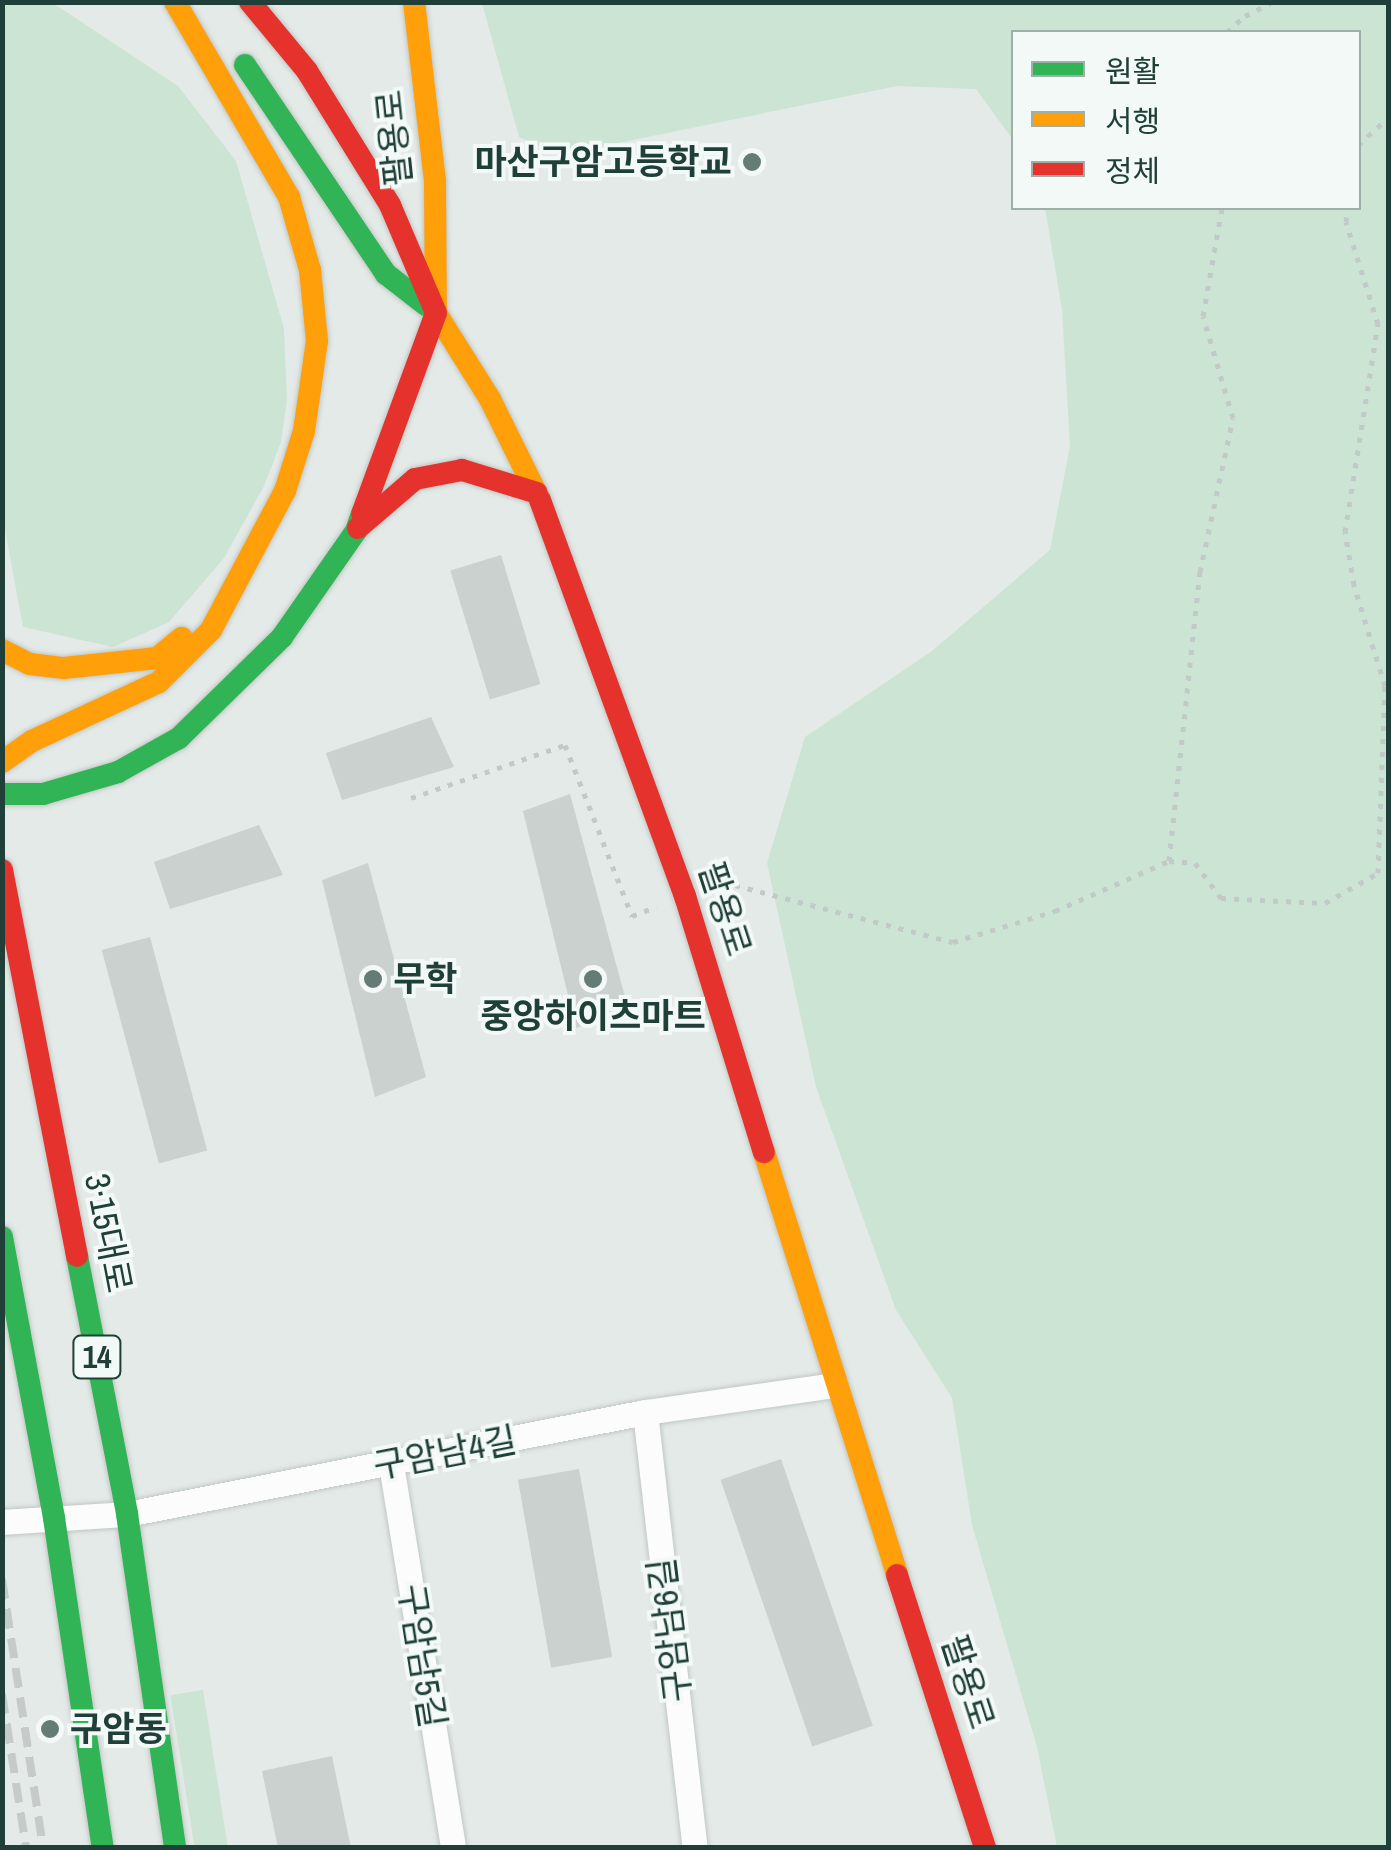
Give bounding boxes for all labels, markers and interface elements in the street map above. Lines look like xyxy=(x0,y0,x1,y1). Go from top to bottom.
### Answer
legend xyxy=(1011,30,1361,210)
text: 원활 xyxy=(1105,51,1160,91)
street label: 팔용로 xyxy=(368,88,420,188)
text: 서행 xyxy=(1105,101,1160,141)
place label: 마산구암고등학교 xyxy=(474,141,732,183)
marker: 마산구암고등학교 xyxy=(741,151,763,173)
text: 정체 xyxy=(1105,151,1160,191)
street label: 팔용로 xyxy=(690,857,760,961)
place label: 무학 xyxy=(393,958,457,1000)
marker: 무학 xyxy=(362,968,384,990)
marker: 중앙하이츠마트 xyxy=(582,968,604,990)
place label: 중앙하이츠마트 xyxy=(480,995,706,1037)
street label: 3·15대로 xyxy=(76,1170,140,1296)
road number: 14 xyxy=(72,1330,122,1384)
street label: 구암남4길 xyxy=(370,1419,520,1487)
street label: 구암남6길 xyxy=(640,1556,700,1704)
street label: 구암남5길 xyxy=(390,1581,454,1731)
street label: 팔용로 xyxy=(933,1630,1003,1734)
place label: 구암동 xyxy=(70,1708,167,1750)
marker: 구암동 xyxy=(39,1718,61,1740)

